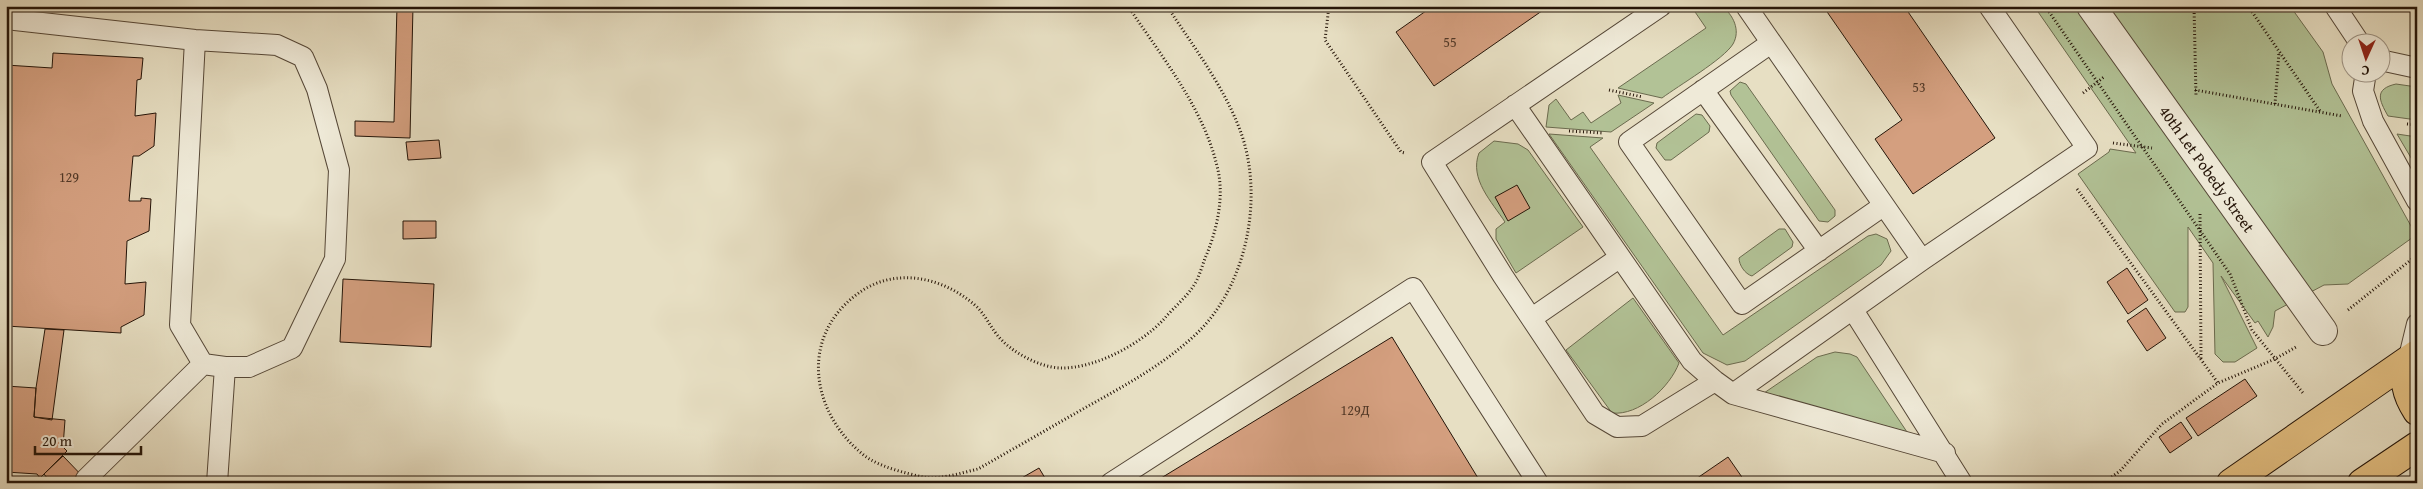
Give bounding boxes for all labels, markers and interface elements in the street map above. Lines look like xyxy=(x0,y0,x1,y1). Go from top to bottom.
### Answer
house number: 55 xyxy=(1443,32,1457,52)
north arrow xyxy=(2340,32,2390,82)
text: С xyxy=(2361,61,2370,81)
house number: 53 xyxy=(1912,77,1926,97)
street label: 40th Let Pobedy Street xyxy=(2154,100,2261,238)
house number: 129 xyxy=(59,167,79,187)
house number: 129Д xyxy=(1340,400,1370,420)
scale bar xyxy=(35,424,141,456)
text: 20 m xyxy=(42,430,73,451)

